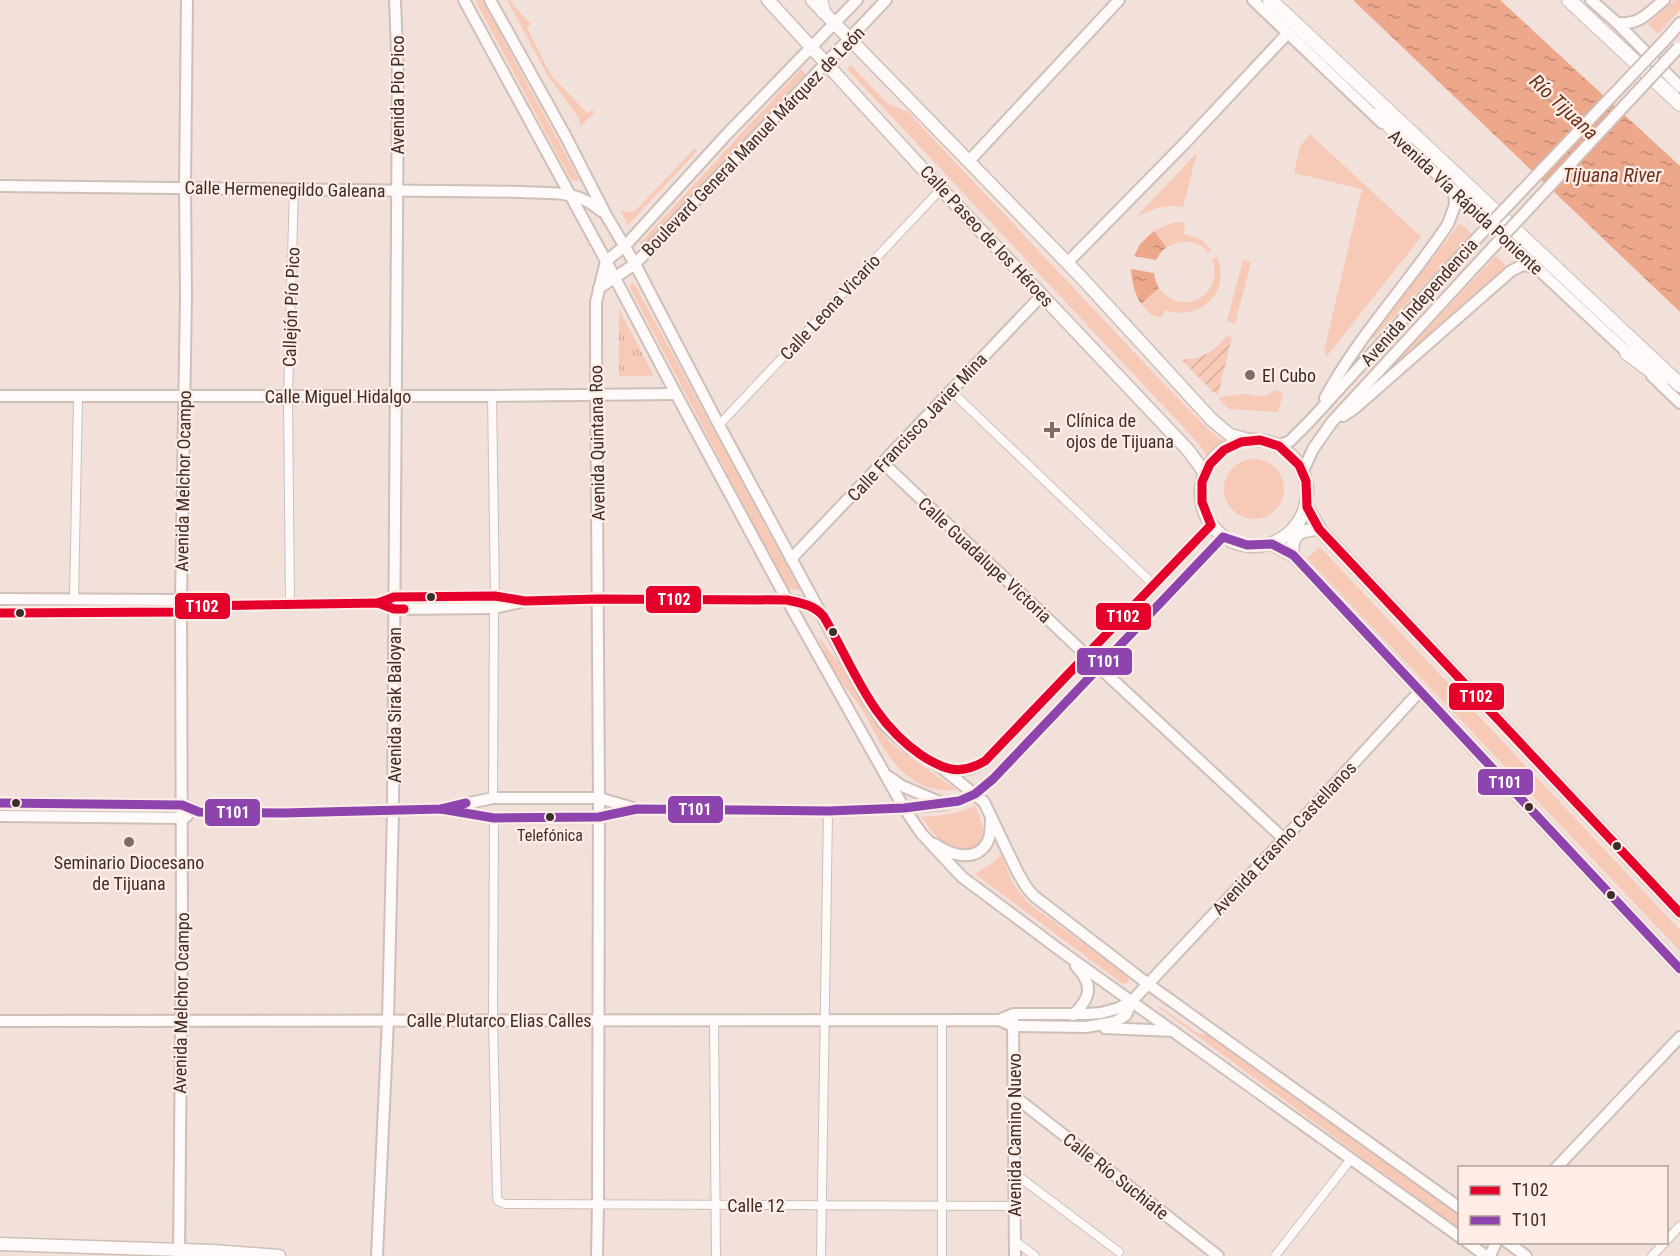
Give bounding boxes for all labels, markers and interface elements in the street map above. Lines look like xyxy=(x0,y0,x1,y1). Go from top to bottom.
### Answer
street label: Boulevard General Manuel Márquez de León xyxy=(637,22,869,260)
street label: Avenida Pio Pico xyxy=(387,35,408,155)
water label: Río Tijuana xyxy=(1525,69,1603,145)
street label: Avenida Vía Rápida Poniente xyxy=(1385,125,1547,279)
street label: Calle Paseo de los Héroes xyxy=(916,161,1058,311)
water label: Tijuana River xyxy=(1563,163,1662,187)
street label: Calle Hermenegildo Galeana xyxy=(184,177,386,201)
street label: Avenida Independencia xyxy=(1356,234,1482,370)
street label: Callejón Pío Pico xyxy=(278,247,304,367)
street label: Calle Leona Vicario xyxy=(776,250,884,364)
street label: Calle Francisco Javier Mina xyxy=(843,349,991,505)
street label: Avenida Quintana Roo xyxy=(585,365,609,521)
place label: El Cubo xyxy=(1262,365,1316,386)
marker: El Cubo xyxy=(1243,368,1257,382)
street label: Calle Miguel Hidalgo xyxy=(265,386,411,407)
street label: Avenida Melchor Ocampo xyxy=(171,390,195,572)
place label: Clínica de ojos de Tijuana xyxy=(1066,410,1174,452)
marker: Clínica de ojos de Tijuana xyxy=(1043,421,1061,439)
street label: Calle Guadalupe Victoria xyxy=(914,493,1056,627)
line badge: T102 xyxy=(645,585,702,614)
text: T102 xyxy=(658,590,690,609)
unlabelled marker xyxy=(425,591,437,603)
line badge: T102 xyxy=(174,592,231,620)
text: T102 xyxy=(186,597,218,616)
line badge: T102 xyxy=(1095,602,1152,631)
unlabelled marker xyxy=(14,607,26,619)
text: T102 xyxy=(1107,607,1139,626)
unlabelled marker xyxy=(827,626,839,638)
street label: Avenida Sirak Baloyan xyxy=(384,627,405,783)
line badge: T101 xyxy=(1076,647,1133,676)
text: T101 xyxy=(1088,652,1120,671)
line badge: T102 xyxy=(1448,682,1505,711)
text: T102 xyxy=(1460,687,1492,706)
street label: Avenida Erasmo Castellanos xyxy=(1208,757,1360,919)
line badge: T101 xyxy=(1477,768,1534,796)
text: T101 xyxy=(1489,773,1521,792)
line badge: T101 xyxy=(667,795,724,824)
unlabelled marker xyxy=(10,797,22,809)
line badge: T101 xyxy=(204,798,261,827)
text: T101 xyxy=(679,800,711,819)
unlabelled marker xyxy=(1523,801,1535,813)
text: T101 xyxy=(217,803,249,822)
marker: Telefónica xyxy=(544,811,556,823)
place label: Telefónica xyxy=(517,826,583,845)
marker: Seminario Diocesano de Tijuana xyxy=(122,835,136,849)
unlabelled marker xyxy=(1611,840,1623,852)
place label: Seminario Diocesano de Tijuana xyxy=(54,852,204,894)
unlabelled marker xyxy=(1605,889,1617,901)
street label: Avenida Melchor Ocampo xyxy=(169,912,193,1094)
street label: Calle Plutarco Elias Calles xyxy=(406,1010,592,1031)
street label: Avenida Camino Nuevo xyxy=(1004,1053,1025,1217)
street label: Calle Río Suchiate xyxy=(1059,1128,1173,1224)
legend xyxy=(1458,1166,1668,1244)
text: T102 xyxy=(1512,1179,1548,1200)
street label: Calle 12 xyxy=(727,1195,785,1216)
text: T101 xyxy=(1512,1209,1548,1230)

